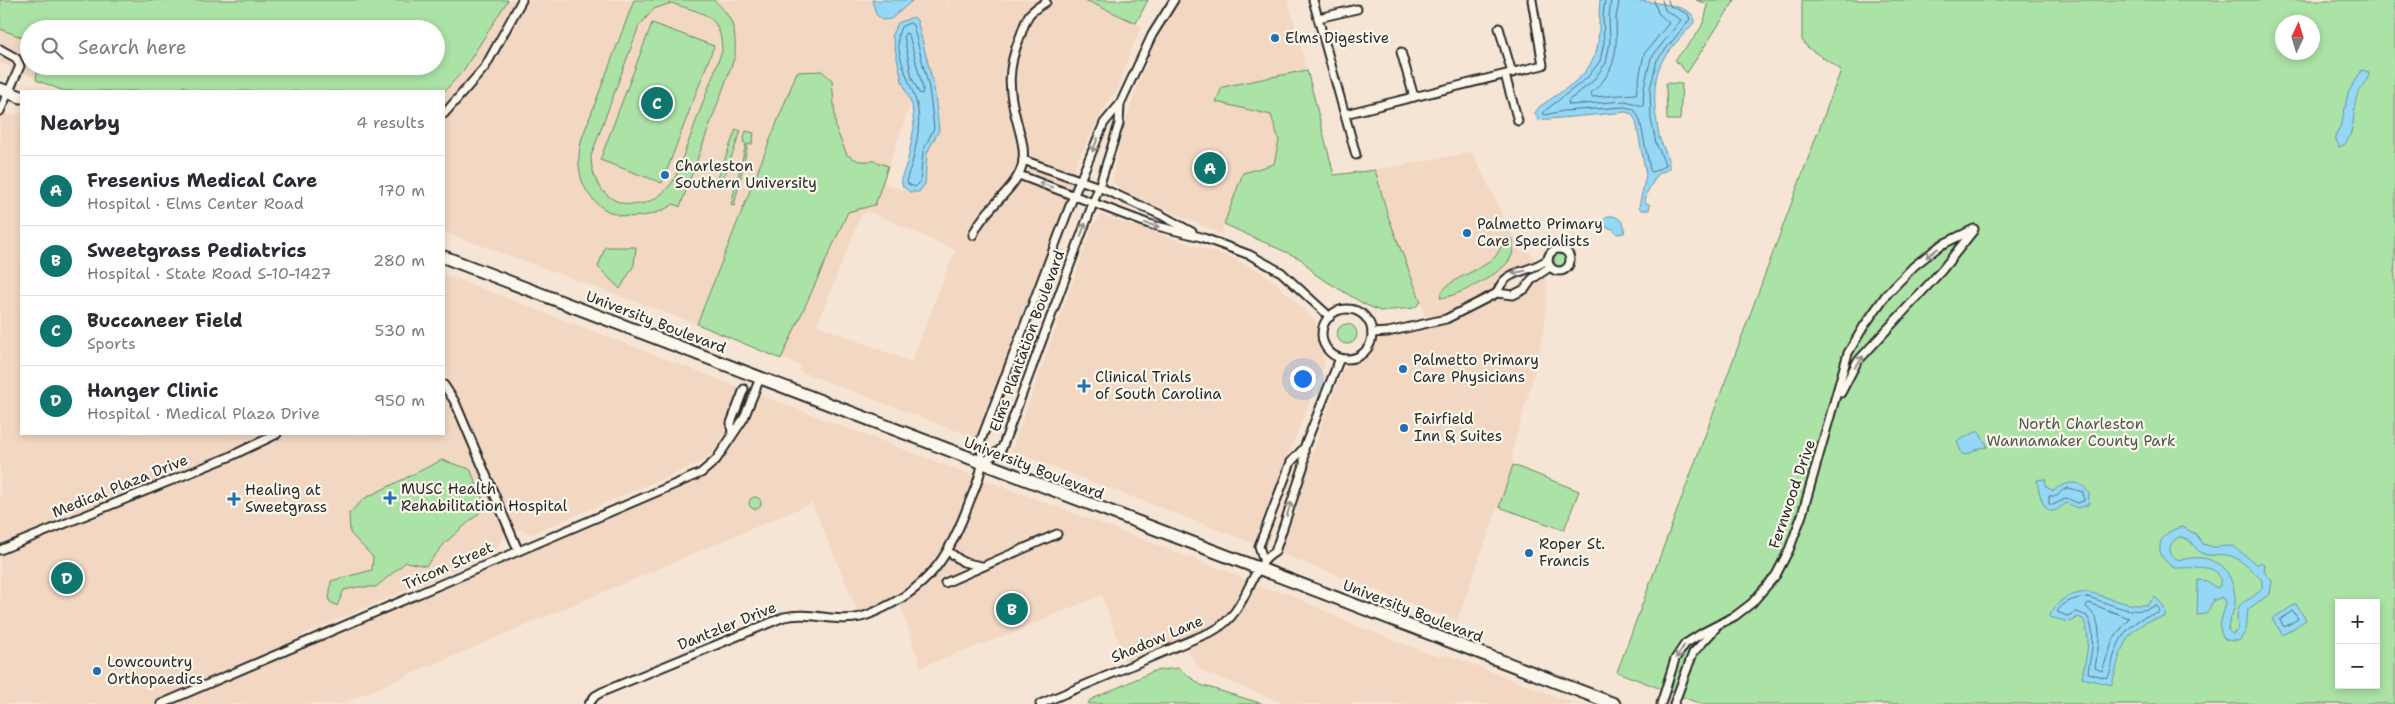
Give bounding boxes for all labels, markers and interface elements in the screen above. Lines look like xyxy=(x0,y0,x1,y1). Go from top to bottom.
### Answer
north arrow xyxy=(2275,15,2320,60)
search box xyxy=(20,20,445,75)
place label: Elms Digestive xyxy=(1285,28,1389,48)
marker: Elms Digestive xyxy=(1269,32,1281,44)
icon: search xyxy=(38,34,66,62)
text: Search here xyxy=(78,35,187,60)
pin: C xyxy=(641,84,673,122)
text: Nearby xyxy=(40,109,120,137)
text: 4 results xyxy=(356,112,425,133)
one-way arrow xyxy=(1090,137,1099,152)
pin: A xyxy=(1194,149,1226,187)
place label: Charleston Southern University xyxy=(675,156,817,193)
text: Fresenius Medical Care xyxy=(87,168,317,193)
marker: Charleston Southern University xyxy=(659,169,671,181)
text: A xyxy=(50,180,62,201)
text: 170 m xyxy=(378,180,425,201)
one-way arrow xyxy=(1039,180,1054,189)
text: Hospital · Elms Center Road xyxy=(87,193,304,214)
place label: Palmetto Primary Care Specialists xyxy=(1477,214,1603,251)
one-way arrow xyxy=(1143,221,1159,230)
one-way arrow xyxy=(1079,223,1088,238)
marker: Palmetto Primary Care Specialists xyxy=(1461,227,1473,239)
text: Sweetgrass Pediatrics xyxy=(87,238,307,263)
street label: Elms Plantation Boulevard xyxy=(985,247,1069,434)
one-way arrow xyxy=(1925,247,1938,258)
text: B xyxy=(51,250,61,271)
text: 280 m xyxy=(373,250,425,271)
text: Hospital · State Road S-10-1427 xyxy=(87,263,331,284)
one-way arrow xyxy=(1511,268,1527,278)
street label: University Boulevard xyxy=(583,286,730,358)
text: Buccaneer Field xyxy=(87,308,243,333)
text: C xyxy=(51,320,61,341)
text: 530 m xyxy=(375,320,425,341)
text: Sports xyxy=(87,333,136,354)
place label: Palmetto Primary Care Physicians xyxy=(1413,350,1539,387)
one-way arrow xyxy=(1854,355,1864,369)
marker: Palmetto Primary Care Physicians xyxy=(1397,363,1409,375)
your location xyxy=(1290,366,1316,392)
place label: Clinical Trials of South Carolina xyxy=(1095,367,1222,404)
text: Hanger Clinic xyxy=(87,378,218,403)
marker: Clinical Trials of South Carolina xyxy=(1077,379,1091,393)
text: D xyxy=(50,390,62,411)
text: 950 m xyxy=(374,390,425,411)
text: Hospital · Medical Plaza Drive xyxy=(87,403,320,424)
place label: Fairfield Inn & Suites xyxy=(1414,409,1502,446)
park label: North Charleston Wannamaker County Park xyxy=(1986,414,2176,451)
marker: Fairfield Inn & Suites xyxy=(1398,422,1410,434)
street label: University Boulevard xyxy=(961,432,1108,504)
street label: Fernwood Drive xyxy=(1764,437,1820,551)
street label: Medical Plaza Drive xyxy=(49,450,191,522)
place label: MUSC Health Rehabilitation Hospital xyxy=(401,479,568,516)
place label: Healing at Sweetgrass xyxy=(245,480,327,517)
marker: MUSC Health Rehabilitation Hospital xyxy=(383,491,397,505)
marker: Healing at Sweetgrass xyxy=(227,492,241,506)
one-way arrow xyxy=(1285,501,1294,517)
place label: Roper St. Francis xyxy=(1539,534,1605,571)
street label: Tricom Street xyxy=(400,537,496,595)
marker: Roper St. Francis xyxy=(1523,547,1535,559)
pin: D xyxy=(51,559,83,597)
street label: University Boulevard xyxy=(1340,575,1487,647)
pin: B xyxy=(996,590,1028,628)
street label: Dantzler Drive xyxy=(675,597,779,655)
map controls xyxy=(2335,599,2380,689)
button: + xyxy=(2335,599,2380,644)
street label: Shadow Lane xyxy=(1108,611,1206,667)
button: − xyxy=(2335,644,2380,689)
one-way arrow xyxy=(1674,645,1684,659)
place label: Lowcountry Orthopaedics xyxy=(107,652,203,689)
marker: Lowcountry Orthopaedics xyxy=(91,665,103,677)

